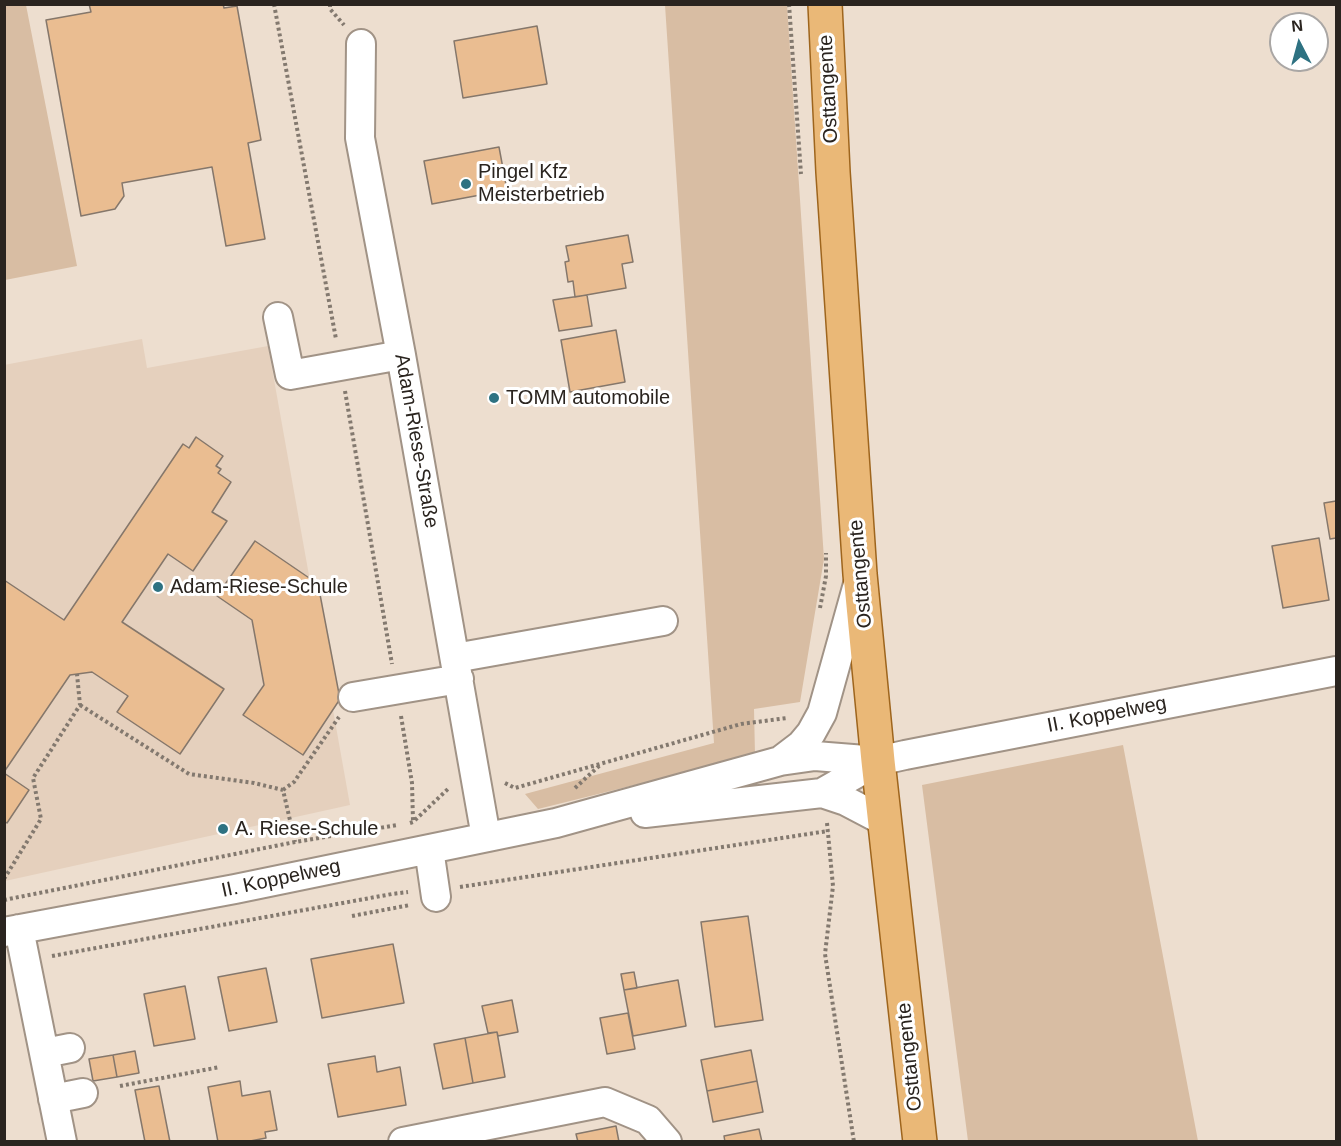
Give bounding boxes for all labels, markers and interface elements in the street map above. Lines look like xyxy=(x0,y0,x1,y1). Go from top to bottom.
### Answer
north arrow xyxy=(1269,12,1329,72)
text: N xyxy=(1291,17,1304,35)
street label: Osttangente xyxy=(814,34,844,144)
place label: Pingel Kfz Meisterbetrieb xyxy=(478,160,605,207)
marker: Pingel Kfz Meisterbetrieb xyxy=(459,177,473,191)
street label: Adam-Riese-Straße xyxy=(389,352,443,530)
place label: TOMM automobile xyxy=(506,386,670,410)
marker: TOMM automobile xyxy=(487,391,501,405)
street label: Osttangente xyxy=(844,519,878,629)
place label: Adam-Riese-Schule xyxy=(170,575,348,599)
marker: Adam-Riese-Schule xyxy=(151,580,165,594)
street label: II. Koppelweg xyxy=(1045,692,1169,738)
place label: A. Riese-Schule xyxy=(235,817,378,841)
marker: A. Riese-Schule xyxy=(216,822,230,836)
street label: II. Koppelweg xyxy=(219,855,343,903)
street label: Osttangente xyxy=(892,1002,928,1112)

